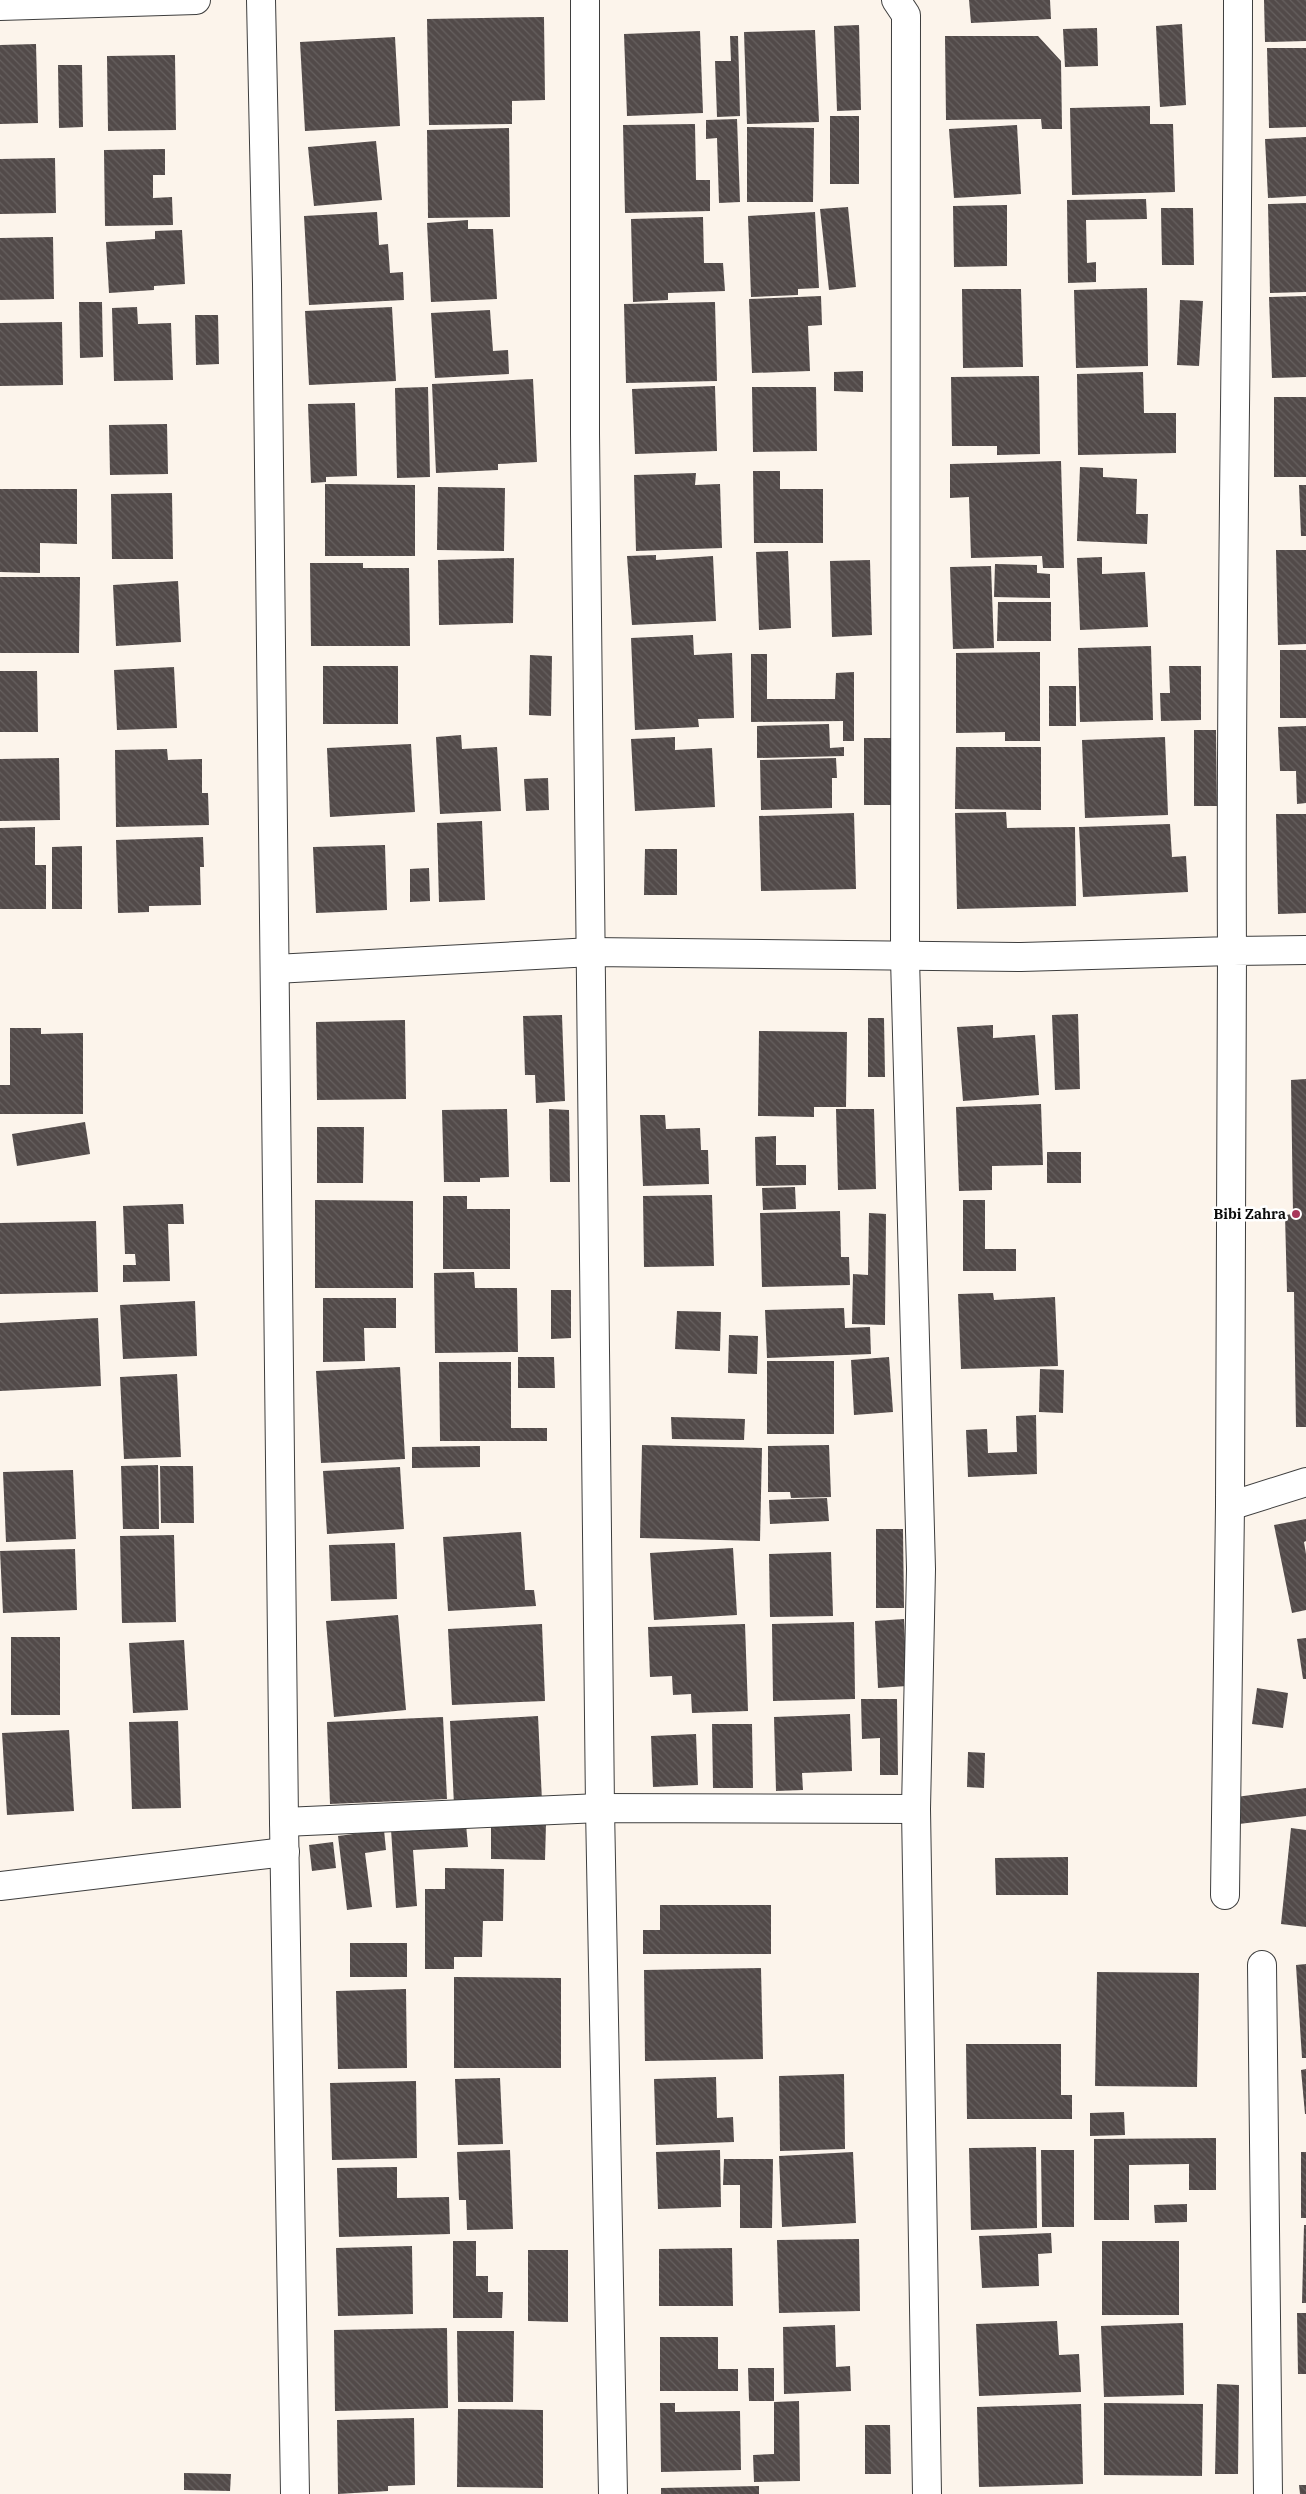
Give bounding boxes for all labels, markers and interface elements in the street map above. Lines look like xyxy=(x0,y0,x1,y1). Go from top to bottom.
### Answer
place label: Bibi Zahra xyxy=(1213,1205,1286,1223)
marker: Bibi Zahra xyxy=(1290,1208,1302,1220)

